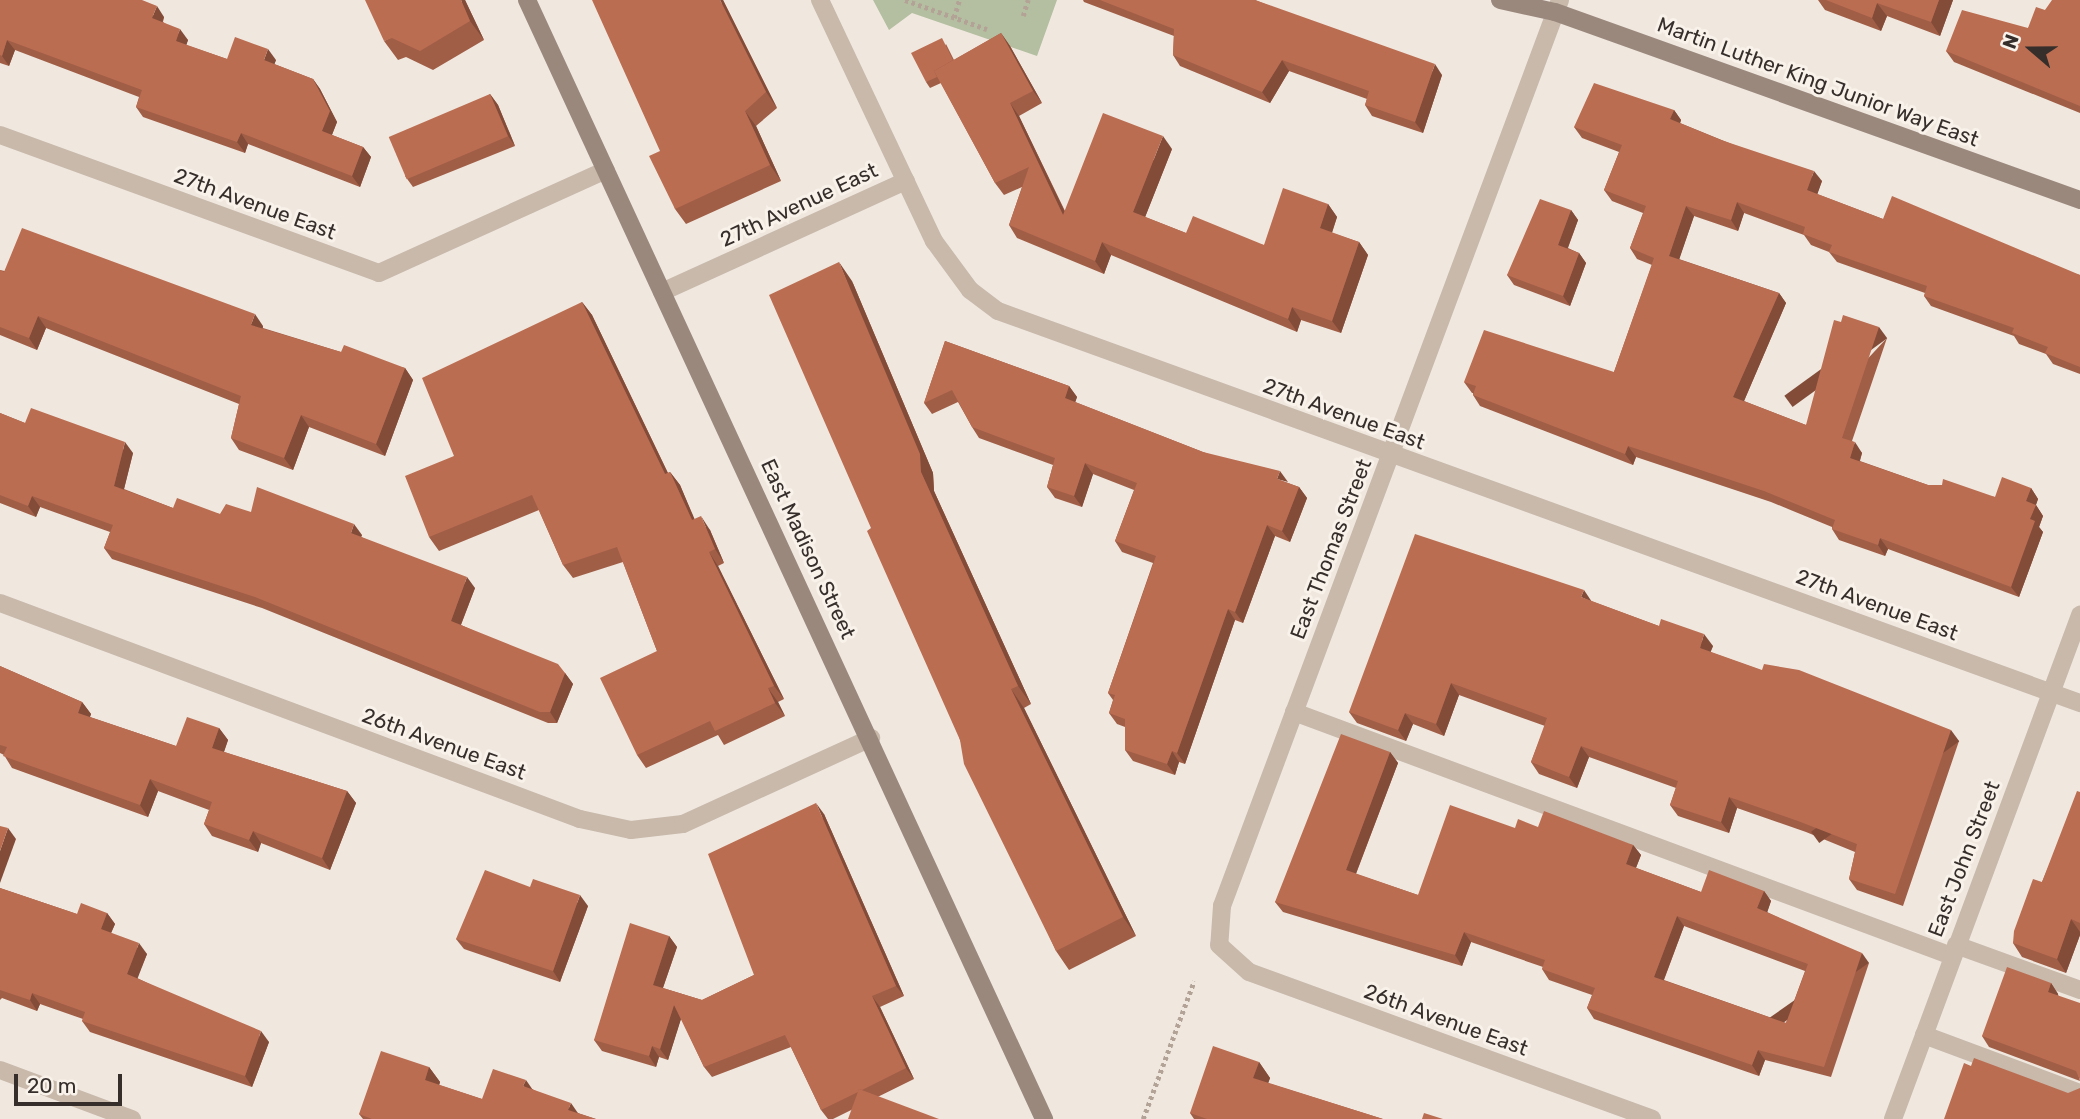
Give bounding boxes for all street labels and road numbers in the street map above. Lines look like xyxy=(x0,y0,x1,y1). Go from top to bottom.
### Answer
street label: Martin Luther King Junior Way East xyxy=(1653,12,1983,152)
street label: 27th Avenue East xyxy=(716,157,882,253)
street label: 27th Avenue East xyxy=(170,163,340,245)
street label: 27th Avenue East xyxy=(1259,373,1429,455)
street label: East Madison Street xyxy=(755,455,861,643)
street label: East Thomas Street xyxy=(1285,455,1377,643)
street label: 27th Avenue East xyxy=(1792,564,1962,646)
street label: 26th Avenue East xyxy=(358,703,530,785)
street label: East John Street xyxy=(1923,777,2005,941)
street label: 26th Avenue East xyxy=(1360,979,1532,1061)

